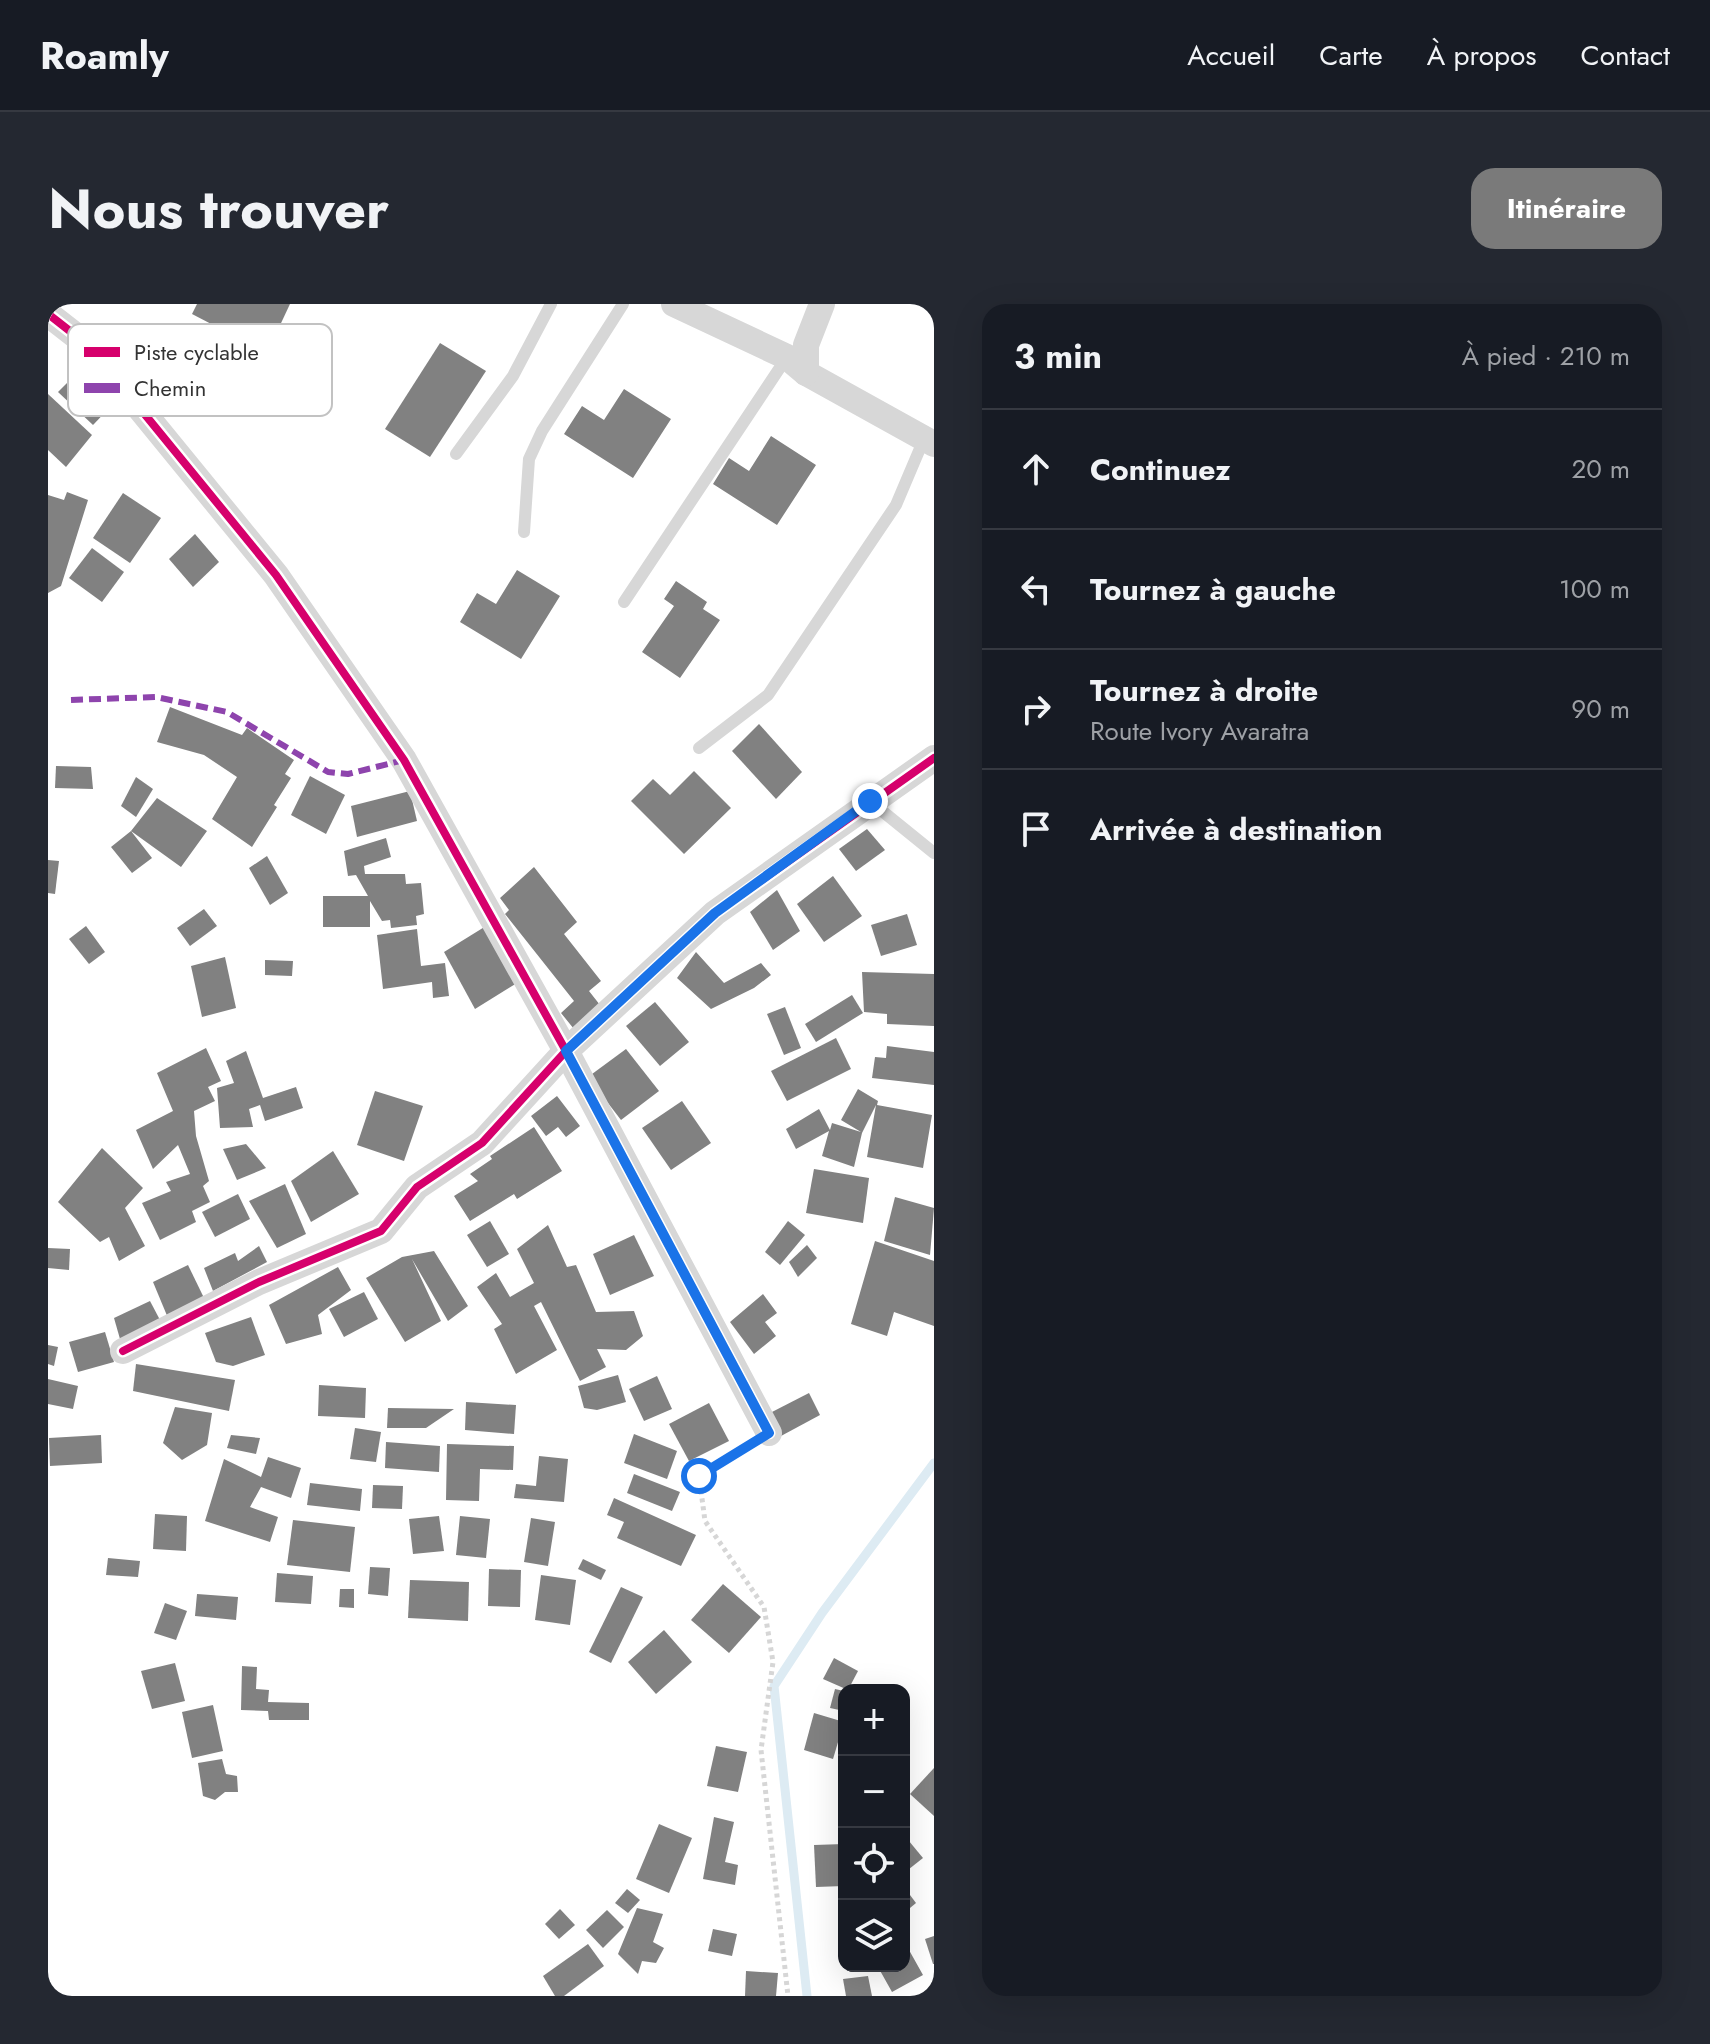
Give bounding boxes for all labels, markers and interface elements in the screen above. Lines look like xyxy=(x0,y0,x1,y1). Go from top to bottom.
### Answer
text: Roamly xyxy=(40,28,169,83)
text: Accueil xyxy=(1187,35,1275,76)
text: Carte xyxy=(1319,35,1383,76)
text: À propos xyxy=(1427,35,1537,76)
text: Contact xyxy=(1581,35,1670,76)
text: Nous trouver xyxy=(48,168,389,249)
button: Itinéraire xyxy=(1471,168,1662,249)
legend xyxy=(68,324,332,416)
text: 3 min xyxy=(1014,332,1102,381)
text: Piste cyclable xyxy=(134,336,259,368)
text: À pied · 210 m xyxy=(1462,337,1630,375)
text: Chemin xyxy=(134,372,206,404)
icon: ahead xyxy=(1014,447,1058,491)
text: Continuez xyxy=(1090,448,1231,491)
text: 20 m xyxy=(1572,450,1630,488)
icon: left xyxy=(1014,567,1058,611)
text: Tournez à gauche xyxy=(1090,568,1336,611)
text: 100 m xyxy=(1559,570,1630,608)
text: Tournez à droite xyxy=(1090,669,1318,712)
icon: right xyxy=(1014,687,1058,731)
text: 90 m xyxy=(1571,690,1630,728)
text: Route Ivory Avaratra xyxy=(1090,712,1309,750)
route end xyxy=(852,783,888,819)
icon: arrive xyxy=(1014,807,1058,851)
text: Arrivée à destination xyxy=(1090,808,1382,851)
route start xyxy=(681,1458,717,1494)
map controls xyxy=(838,1684,910,1972)
button: + xyxy=(838,1684,910,1756)
button: − xyxy=(838,1756,910,1828)
button: locate xyxy=(838,1828,910,1900)
button: layers xyxy=(838,1900,910,1972)

